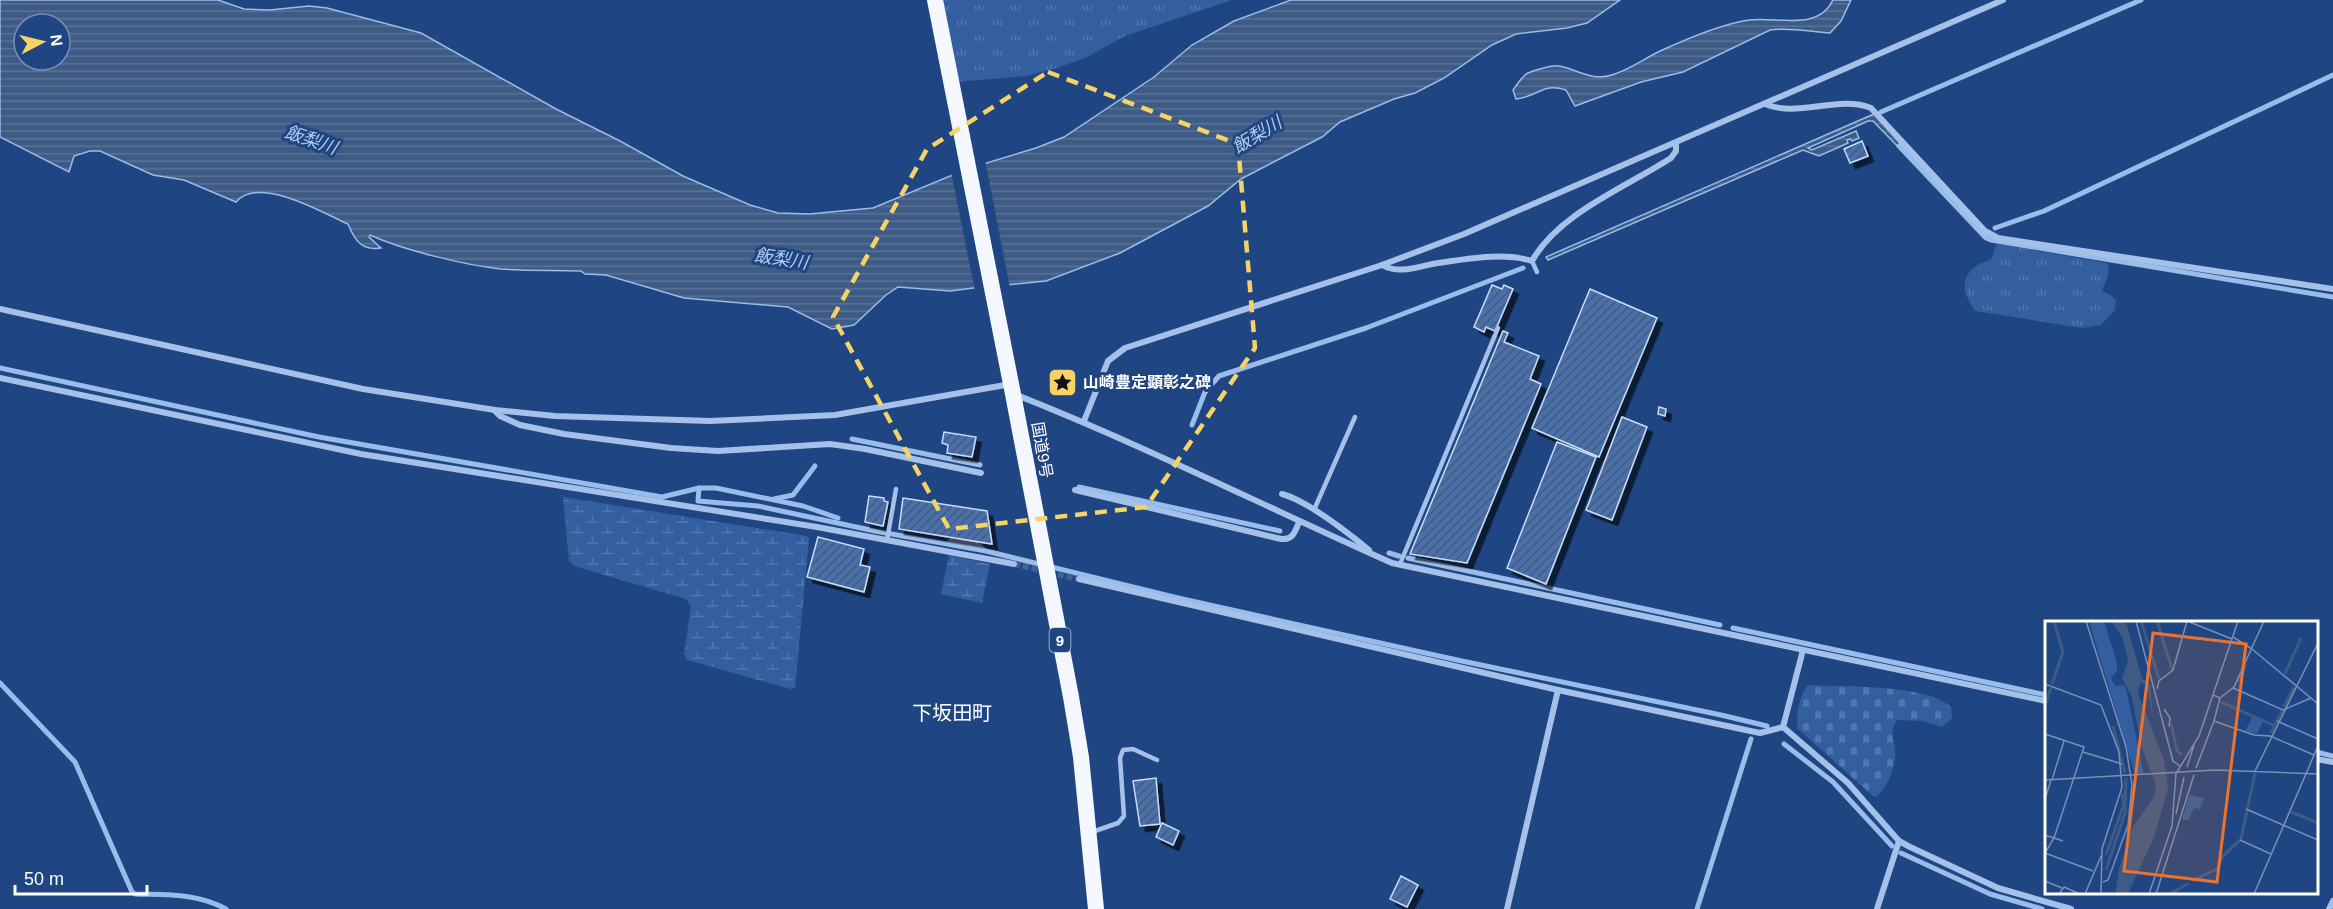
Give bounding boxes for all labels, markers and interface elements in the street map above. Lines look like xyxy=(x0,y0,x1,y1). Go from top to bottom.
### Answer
north arrow xyxy=(12,12,72,72)
text: N xyxy=(47,33,66,47)
water label: 飯梨川 xyxy=(1229,111,1287,157)
water label: 飯梨川 xyxy=(282,122,342,159)
water label: 飯梨川 xyxy=(753,245,811,273)
place icon: 山崎豊定顕彰之碑 xyxy=(1046,366,1078,398)
place label: 山崎豊定顕彰之碑 xyxy=(1083,374,1211,391)
street label: 国道9号 xyxy=(1029,421,1055,479)
inset map xyxy=(2045,621,2318,894)
road number: 9 xyxy=(1050,628,1070,652)
district label: 下坂田町 xyxy=(912,702,992,724)
scale bar xyxy=(15,858,147,896)
text: 50 m xyxy=(24,869,64,889)

